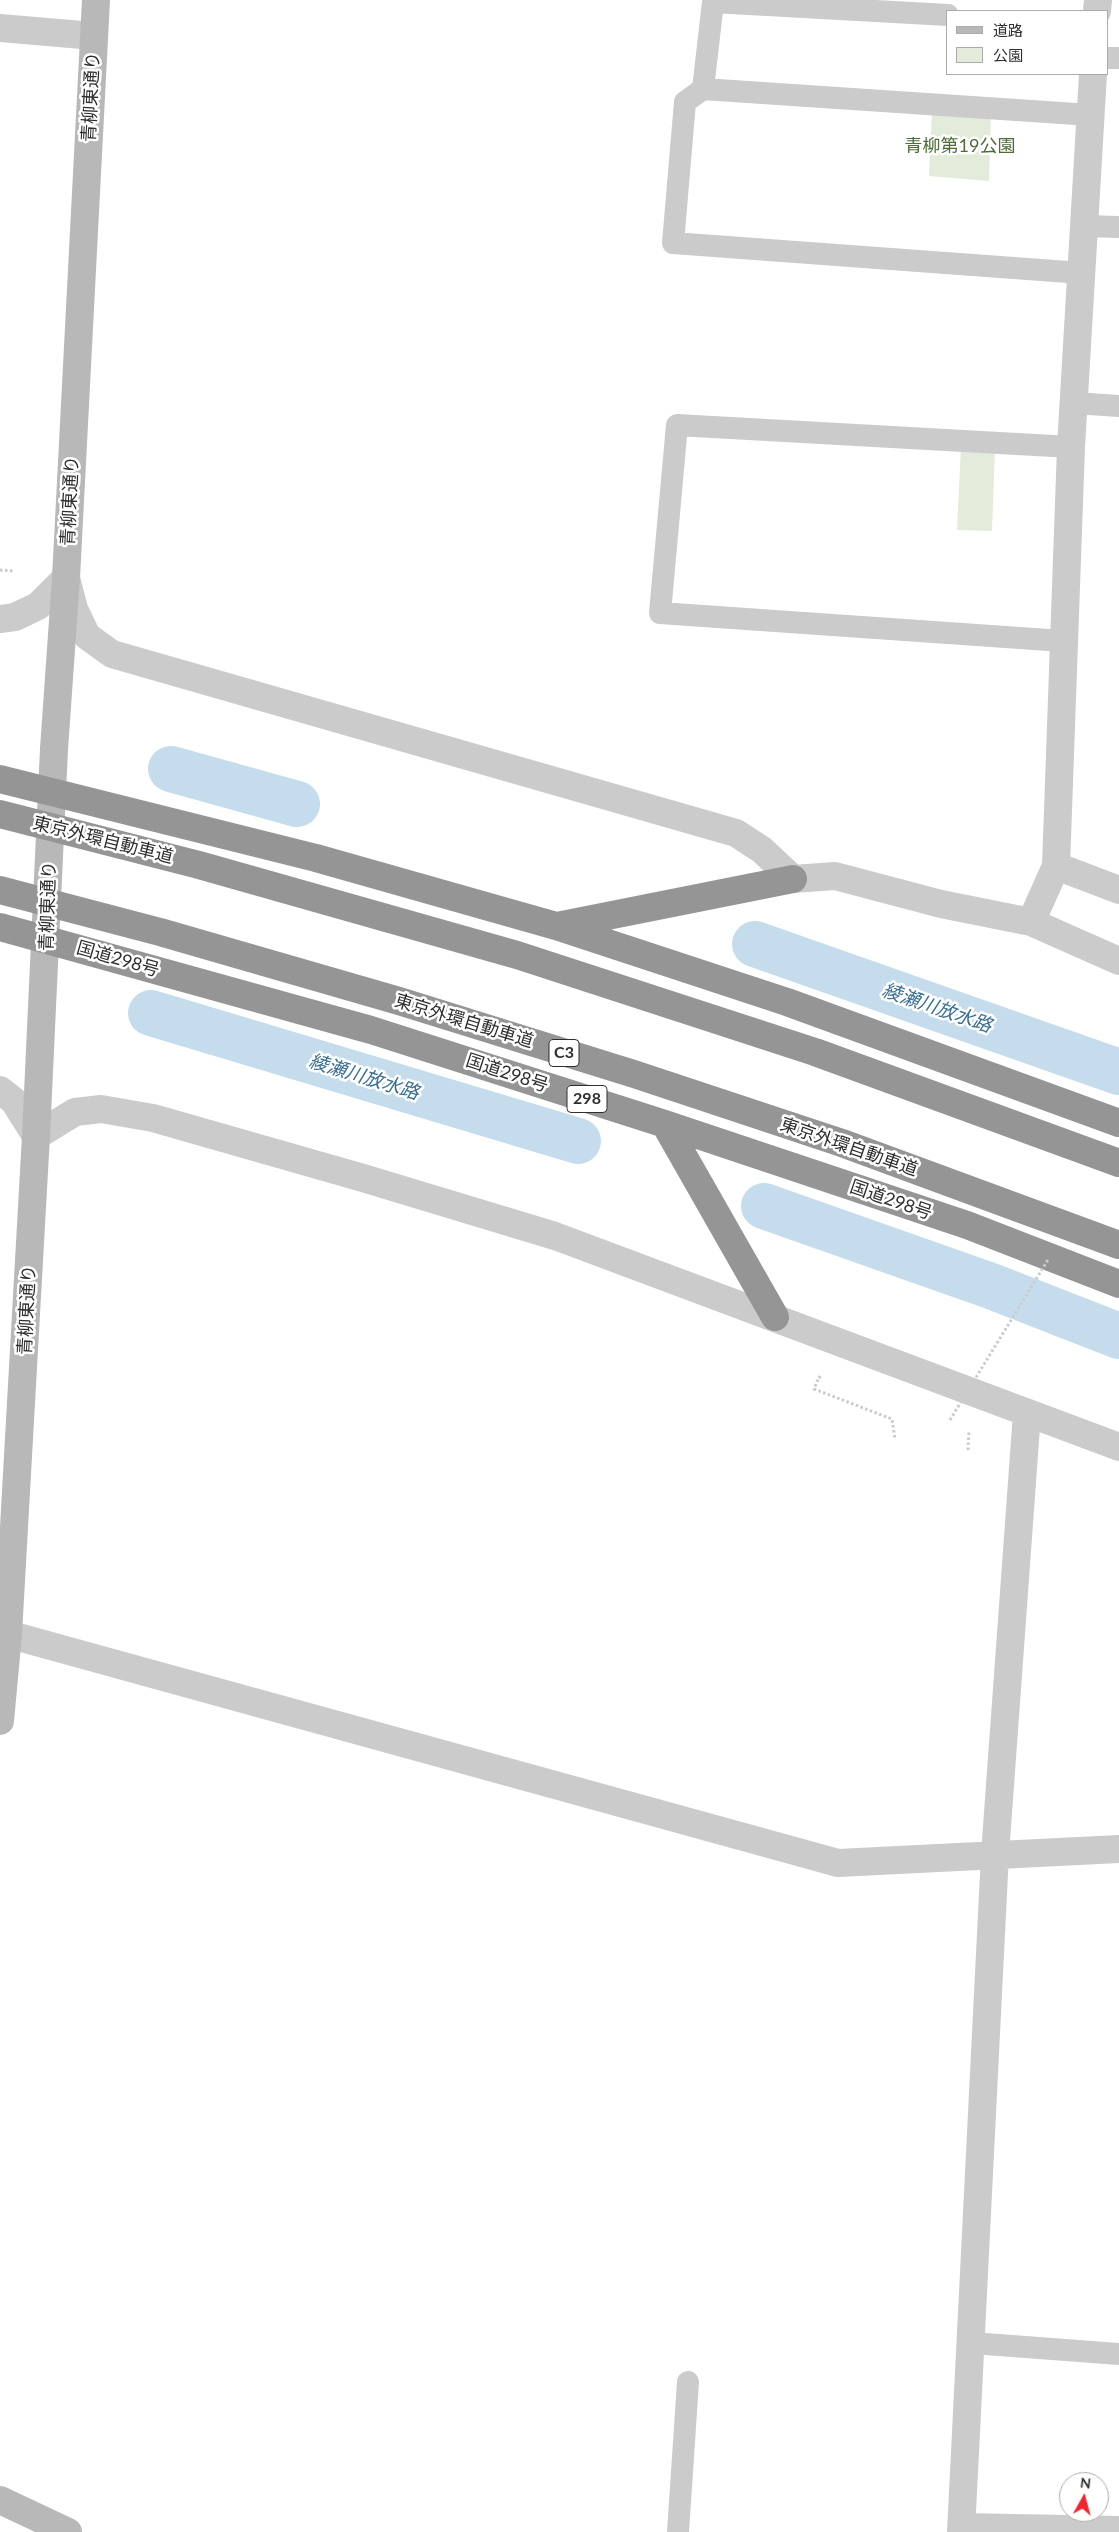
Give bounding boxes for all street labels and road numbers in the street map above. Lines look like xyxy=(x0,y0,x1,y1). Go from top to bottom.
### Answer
street label: 青柳東通り xyxy=(78,51,104,143)
street label: 青柳東通り xyxy=(57,455,83,547)
street label: 東京外環自動車道 xyxy=(31,812,175,868)
street label: 青柳東通り xyxy=(36,861,60,951)
street label: 国道298号 xyxy=(74,937,162,981)
street label: 東京外環自動車道 xyxy=(392,990,536,1052)
road number: C3 xyxy=(549,1040,579,1066)
street label: 国道298号 xyxy=(463,1050,551,1096)
road number: 298 xyxy=(567,1086,607,1112)
street label: 東京外環自動車道 xyxy=(777,1113,921,1181)
street label: 国道298号 xyxy=(847,1176,935,1224)
street label: 青柳東通り xyxy=(14,1264,40,1356)

